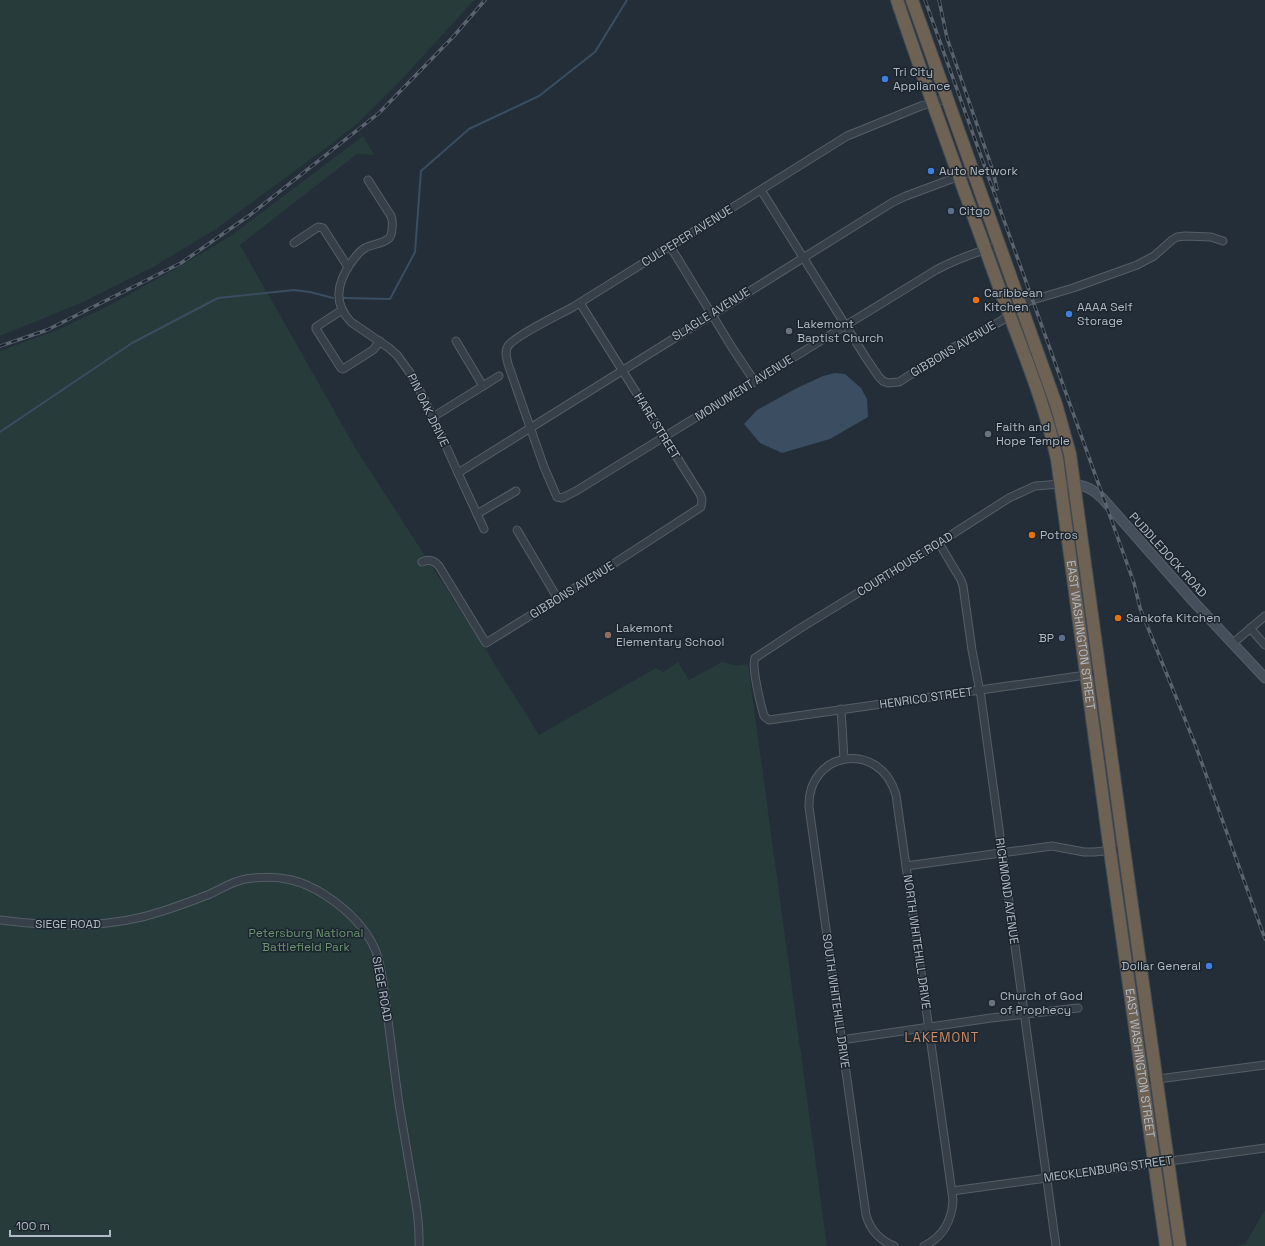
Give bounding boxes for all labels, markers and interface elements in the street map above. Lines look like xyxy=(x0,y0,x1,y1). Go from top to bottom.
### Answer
place label: Tri City Appliance xyxy=(893,64,950,94)
marker: Tri City Appliance xyxy=(880,74,890,84)
place label: Auto Network xyxy=(939,163,1019,179)
marker: Auto Network xyxy=(926,166,936,176)
street label: CULPEPER AVENUE xyxy=(638,201,736,270)
place label: Citgo xyxy=(959,203,990,219)
marker: Citgo xyxy=(946,206,956,216)
street label: SLAGLE AVENUE xyxy=(669,283,753,344)
place label: Caribbean Kitchen xyxy=(984,285,1043,315)
marker: Caribbean Kitchen xyxy=(971,295,981,305)
place label: AAAA Self Storage xyxy=(1077,299,1133,329)
marker: AAAA Self Storage xyxy=(1064,309,1074,319)
place label: Lakemont Baptist Church xyxy=(797,316,884,346)
street label: GIBBONS AVENUE xyxy=(907,317,999,381)
marker: Lakemont Baptist Church xyxy=(784,326,794,336)
street label: MONUMENT AVENUE xyxy=(692,351,796,425)
street label: PIN OAK DRIVE xyxy=(403,371,453,450)
street label: HARE STREET xyxy=(630,390,684,462)
place label: Faith and Hope Temple xyxy=(996,419,1070,449)
marker: Faith and Hope Temple xyxy=(983,429,993,439)
street label: PUDDLEDOCK ROAD xyxy=(1126,509,1211,601)
place label: Potros xyxy=(1040,527,1078,543)
street label: COURTHOUSE ROAD xyxy=(854,528,956,600)
marker: Potros xyxy=(1027,530,1037,540)
street label: GIBBONS AVENUE xyxy=(527,557,617,622)
street label: EAST WASHINGTON STREET xyxy=(1063,559,1099,711)
place label: Sankofa Kitchen xyxy=(1126,610,1221,626)
marker: Sankofa Kitchen xyxy=(1113,613,1123,623)
place label: Lakemont Elementary School xyxy=(616,620,724,650)
marker: Lakemont Elementary School xyxy=(603,630,613,640)
place label: BP xyxy=(1039,630,1054,646)
marker: BP xyxy=(1057,633,1067,643)
street label: HENRICO STREET xyxy=(878,684,974,712)
street label: RICHMOND AVENUE xyxy=(992,837,1022,945)
street label: NORTH WHITEHILL DRIVE xyxy=(900,874,934,1011)
street label: SIEGE ROAD xyxy=(35,916,101,932)
park label: Petersburg National Battlefield Park xyxy=(249,925,363,955)
street label: SOUTH WHITEHILL DRIVE xyxy=(819,933,853,1070)
street label: SIEGE ROAD xyxy=(368,955,396,1023)
place label: Dollar General xyxy=(1122,958,1201,974)
marker: Dollar General xyxy=(1204,961,1214,971)
street label: EAST WASHINGTON STREET xyxy=(1122,987,1159,1139)
place label: Church of God of Prophecy xyxy=(1000,988,1083,1018)
marker: Church of God of Prophecy xyxy=(987,998,997,1008)
district label: LAKEMONT xyxy=(905,1029,979,1046)
street label: MECKLENBURG STREET xyxy=(1042,1152,1174,1186)
scale bar xyxy=(10,1212,110,1238)
text: 100 m xyxy=(16,1218,50,1234)

